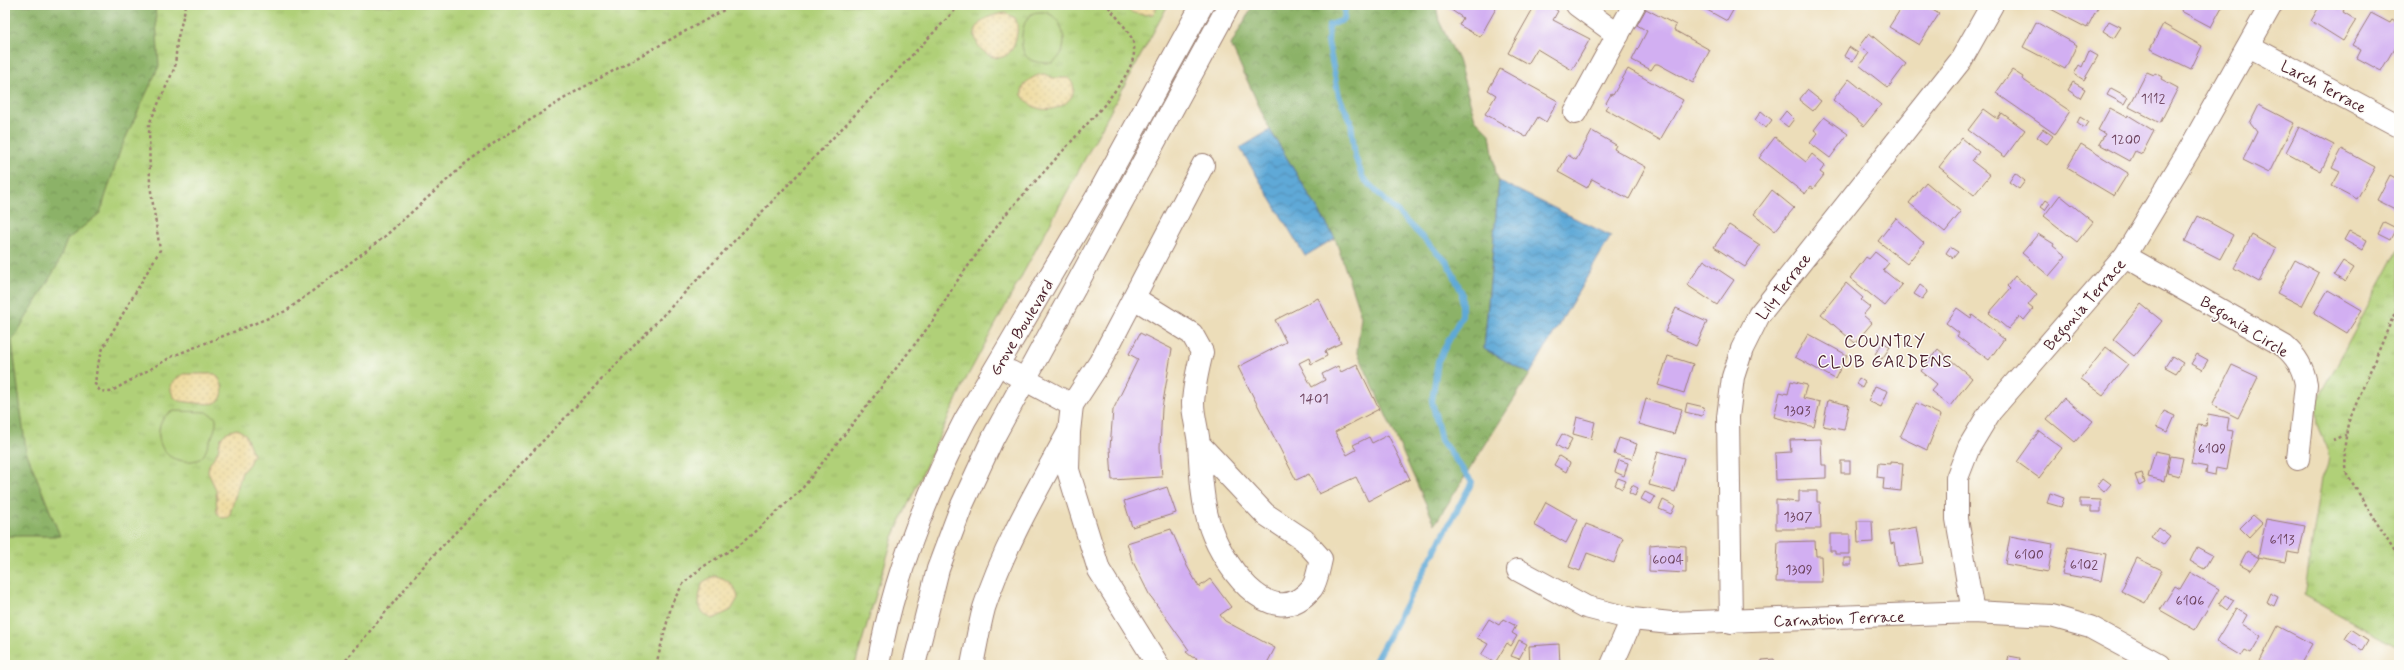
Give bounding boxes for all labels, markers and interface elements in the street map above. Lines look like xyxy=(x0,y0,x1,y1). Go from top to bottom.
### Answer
street label: Larch Terrace xyxy=(2277,56,2370,119)
house number: 1112 xyxy=(2141,90,2165,108)
house number: 1200 xyxy=(2111,131,2141,149)
street label: Lily Terrace xyxy=(1752,249,1817,325)
street label: Begonia Terrace xyxy=(2039,254,2132,356)
street label: Grove Boulevard xyxy=(985,276,1059,380)
street label: Begonia Circle xyxy=(2195,292,2293,364)
district label: COUNTRY CLUB GARDENS xyxy=(1817,331,1953,373)
house number: 1401 xyxy=(1299,390,1329,408)
house number: 1303 xyxy=(1784,402,1810,420)
house number: 6109 xyxy=(2198,440,2226,458)
house number: 1307 xyxy=(1783,508,1813,526)
house number: 6113 xyxy=(2270,531,2294,549)
house number: 6100 xyxy=(2014,546,2044,564)
house number: 6004 xyxy=(1652,551,1684,569)
house number: 6102 xyxy=(2070,556,2098,574)
house number: 1309 xyxy=(1785,561,1813,579)
house number: 6106 xyxy=(2176,592,2204,610)
street label: Carnation Terrace xyxy=(1773,607,1905,632)

